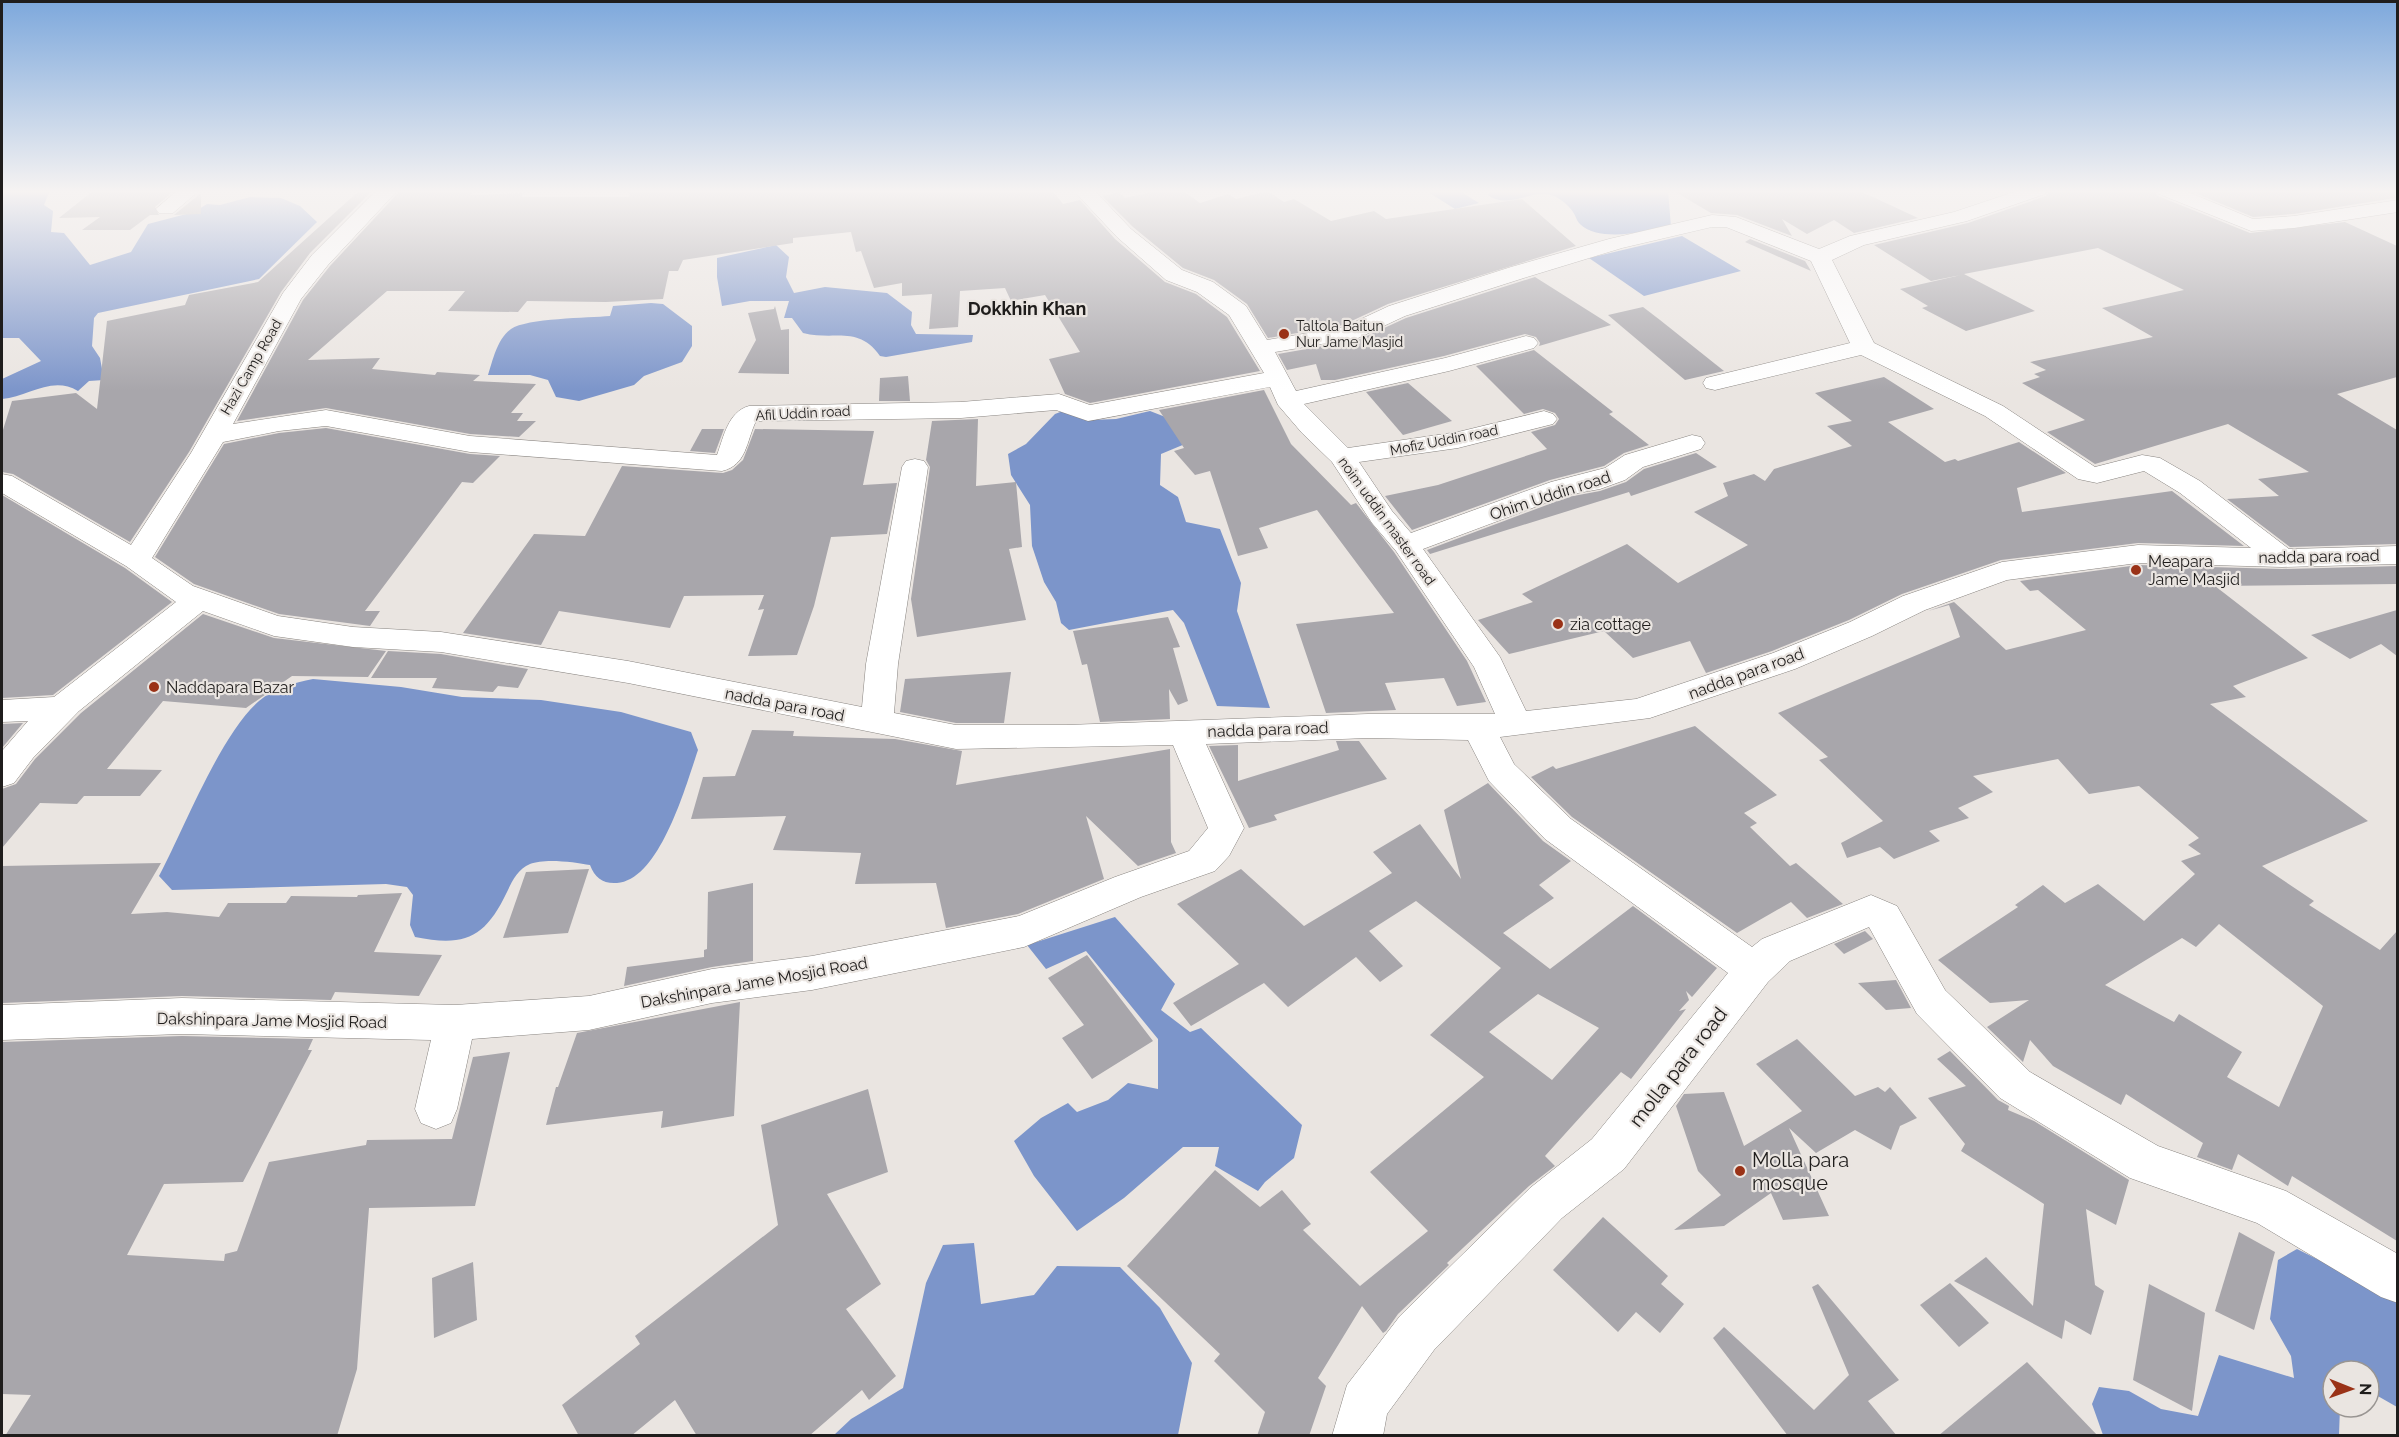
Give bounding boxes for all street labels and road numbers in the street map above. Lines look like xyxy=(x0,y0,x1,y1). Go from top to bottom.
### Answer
street label: Hazi Camp Road xyxy=(217,317,285,417)
street label: Afil Uddin road xyxy=(755,403,851,423)
street label: Mofiz Uddin road xyxy=(1389,422,1499,458)
street label: noim uddin master road xyxy=(1335,454,1439,588)
street label: Ohim Uddin road xyxy=(1487,467,1613,524)
street label: nadda para road xyxy=(2258,546,2380,567)
street label: nadda para road xyxy=(1686,644,1806,703)
street label: nadda para road xyxy=(724,684,846,725)
street label: nadda para road xyxy=(1207,718,1329,741)
street label: Dakshinpara Jame Mosjid Road xyxy=(639,953,869,1012)
street label: molla para road xyxy=(1624,1002,1732,1132)
street label: Dakshinpara Jame Mosjid Road xyxy=(157,1009,387,1032)

